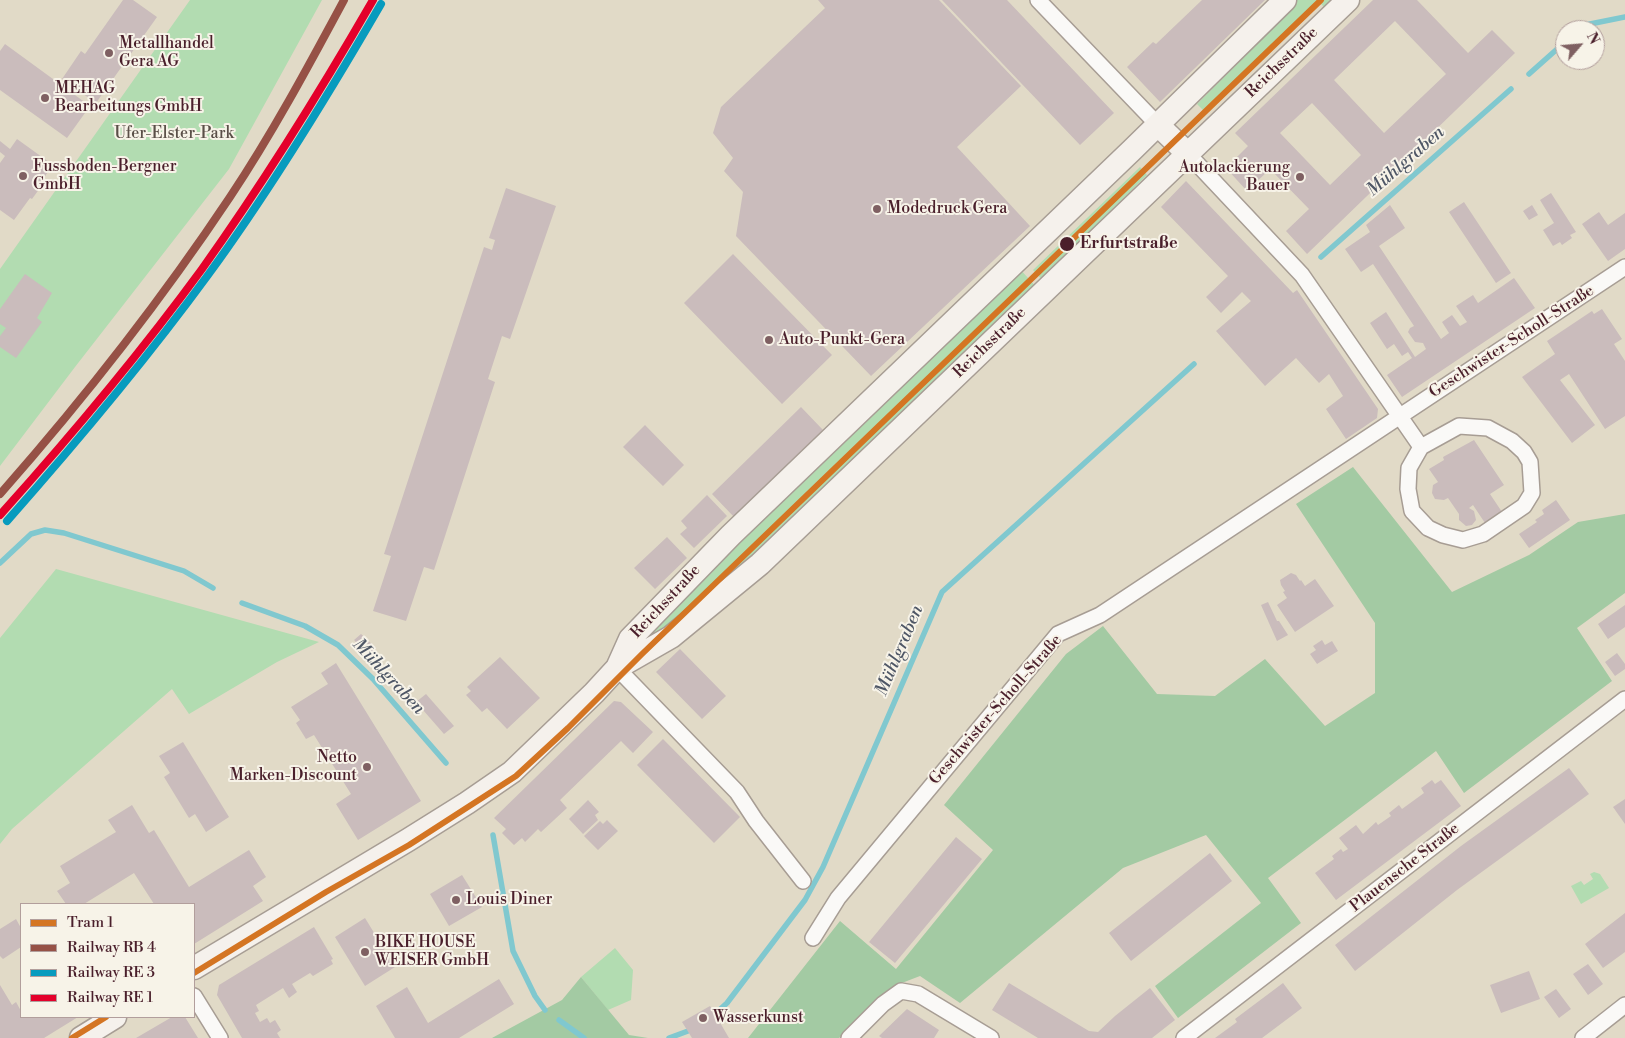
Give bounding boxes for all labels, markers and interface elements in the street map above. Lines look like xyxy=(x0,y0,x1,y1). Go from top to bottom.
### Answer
north arrow xyxy=(1555,20,1605,70)
street label: Reichsstraße xyxy=(1242,24,1322,102)
text: N xyxy=(1582,30,1603,48)
place label: Metallhandel Gera AG xyxy=(119,34,214,72)
marker: Metallhandel Gera AG xyxy=(103,47,115,59)
place label: MEHAG Bearbeitungs GmbH xyxy=(55,79,202,117)
marker: MEHAG Bearbeitungs GmbH xyxy=(39,92,51,104)
water label: Mühlgraben xyxy=(1363,122,1449,202)
park label: Ufer-Elster-Park xyxy=(114,124,234,144)
place label: Fussboden-Bergner GmbH xyxy=(33,157,177,195)
place label: Autolackierung Bauer xyxy=(1179,158,1290,196)
marker: Fussboden-Bergner GmbH xyxy=(17,170,29,182)
marker: Autolackierung Bauer xyxy=(1294,171,1306,183)
place label: Modedruck Gera xyxy=(887,199,1007,219)
marker: Modedruck Gera xyxy=(871,203,883,215)
place label: Erfurtstraße xyxy=(1080,234,1178,254)
marker: Erfurtstraße xyxy=(1058,235,1076,253)
street label: Geschwister-Scholl-Straße xyxy=(1426,281,1598,403)
street label: Reichsstraße xyxy=(950,304,1030,382)
place label: Auto-Punkt-Gera xyxy=(779,330,905,350)
marker: Auto-Punkt-Gera xyxy=(763,334,775,346)
street label: Reichsstraße xyxy=(627,561,705,643)
water label: Mühlgraben xyxy=(871,602,929,700)
street label: Geschwister-Scholl-Straße xyxy=(926,631,1066,789)
water label: Mühlgraben xyxy=(347,634,429,720)
place label: Netto Marken-Discount xyxy=(230,748,357,786)
marker: Netto Marken-Discount xyxy=(361,761,373,773)
street label: Plauensche Straße xyxy=(1347,819,1463,917)
place label: Louis Diner xyxy=(466,890,553,910)
marker: Louis Diner xyxy=(450,894,462,906)
legend xyxy=(20,903,195,1018)
text: Tram 1 xyxy=(67,913,114,932)
place label: BIKE HOUSE WEISER GmbH xyxy=(375,933,489,971)
text: Railway RB 4 xyxy=(67,938,156,957)
marker: BIKE HOUSE WEISER GmbH xyxy=(359,946,371,958)
text: Railway RE 3 xyxy=(67,963,155,982)
text: Railway RE 1 xyxy=(67,988,153,1007)
place label: Wasserkunst xyxy=(713,1008,804,1028)
marker: Wasserkunst xyxy=(697,1012,709,1024)

